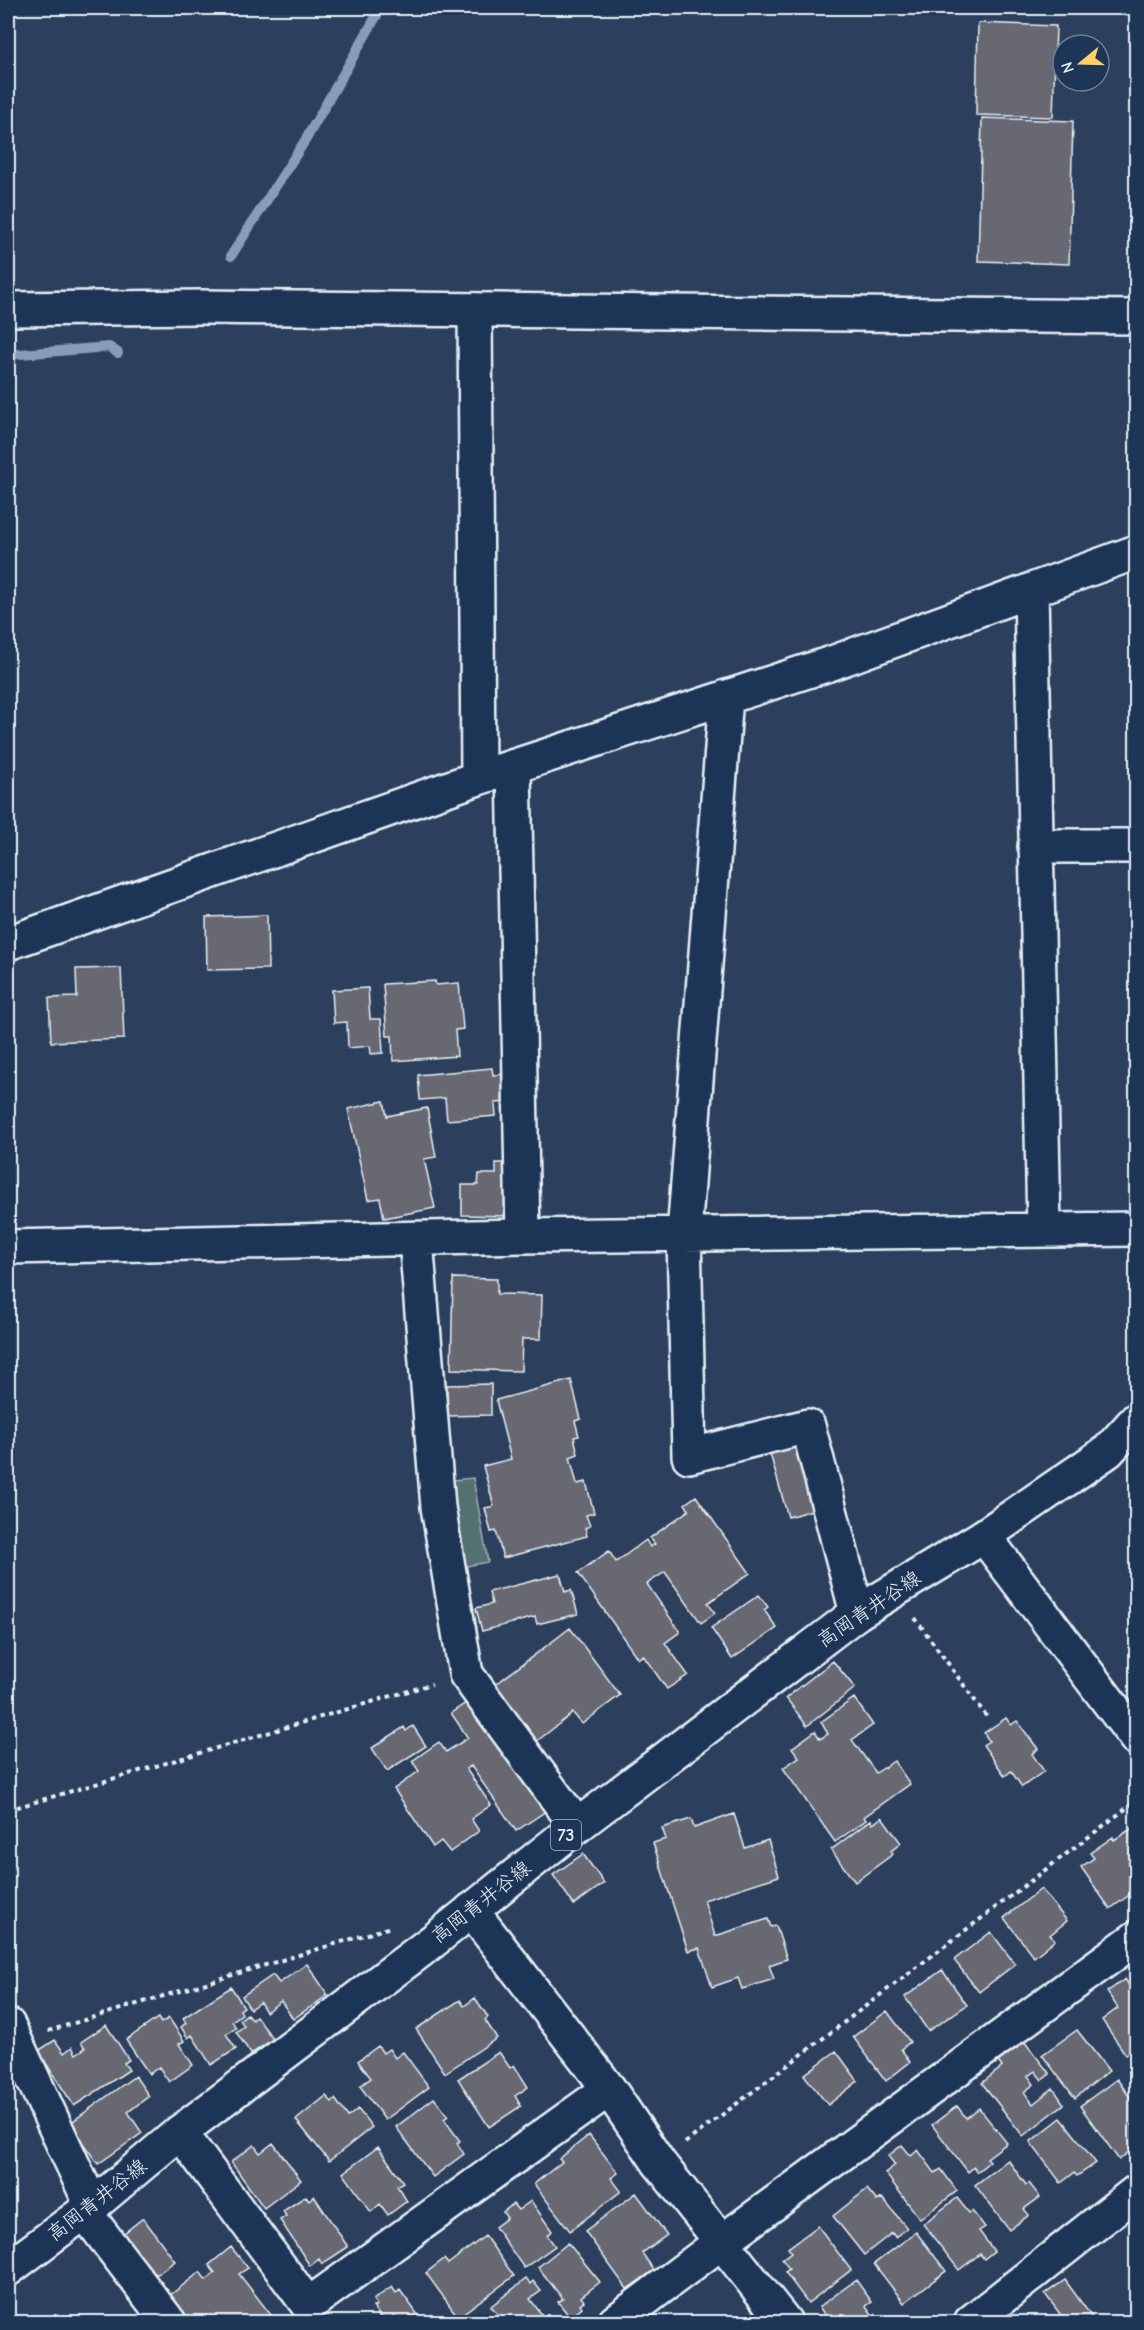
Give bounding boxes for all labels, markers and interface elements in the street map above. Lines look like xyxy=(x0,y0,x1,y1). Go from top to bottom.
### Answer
north arrow xyxy=(1051,33,1111,93)
text: N xyxy=(1058,60,1078,75)
street label: 高岡青井谷線 xyxy=(813,1566,925,1652)
road number: 73 xyxy=(551,1820,581,1850)
street label: 高岡青井谷線 xyxy=(427,1856,535,1948)
street label: 高岡青井谷線 xyxy=(43,2154,151,2246)

